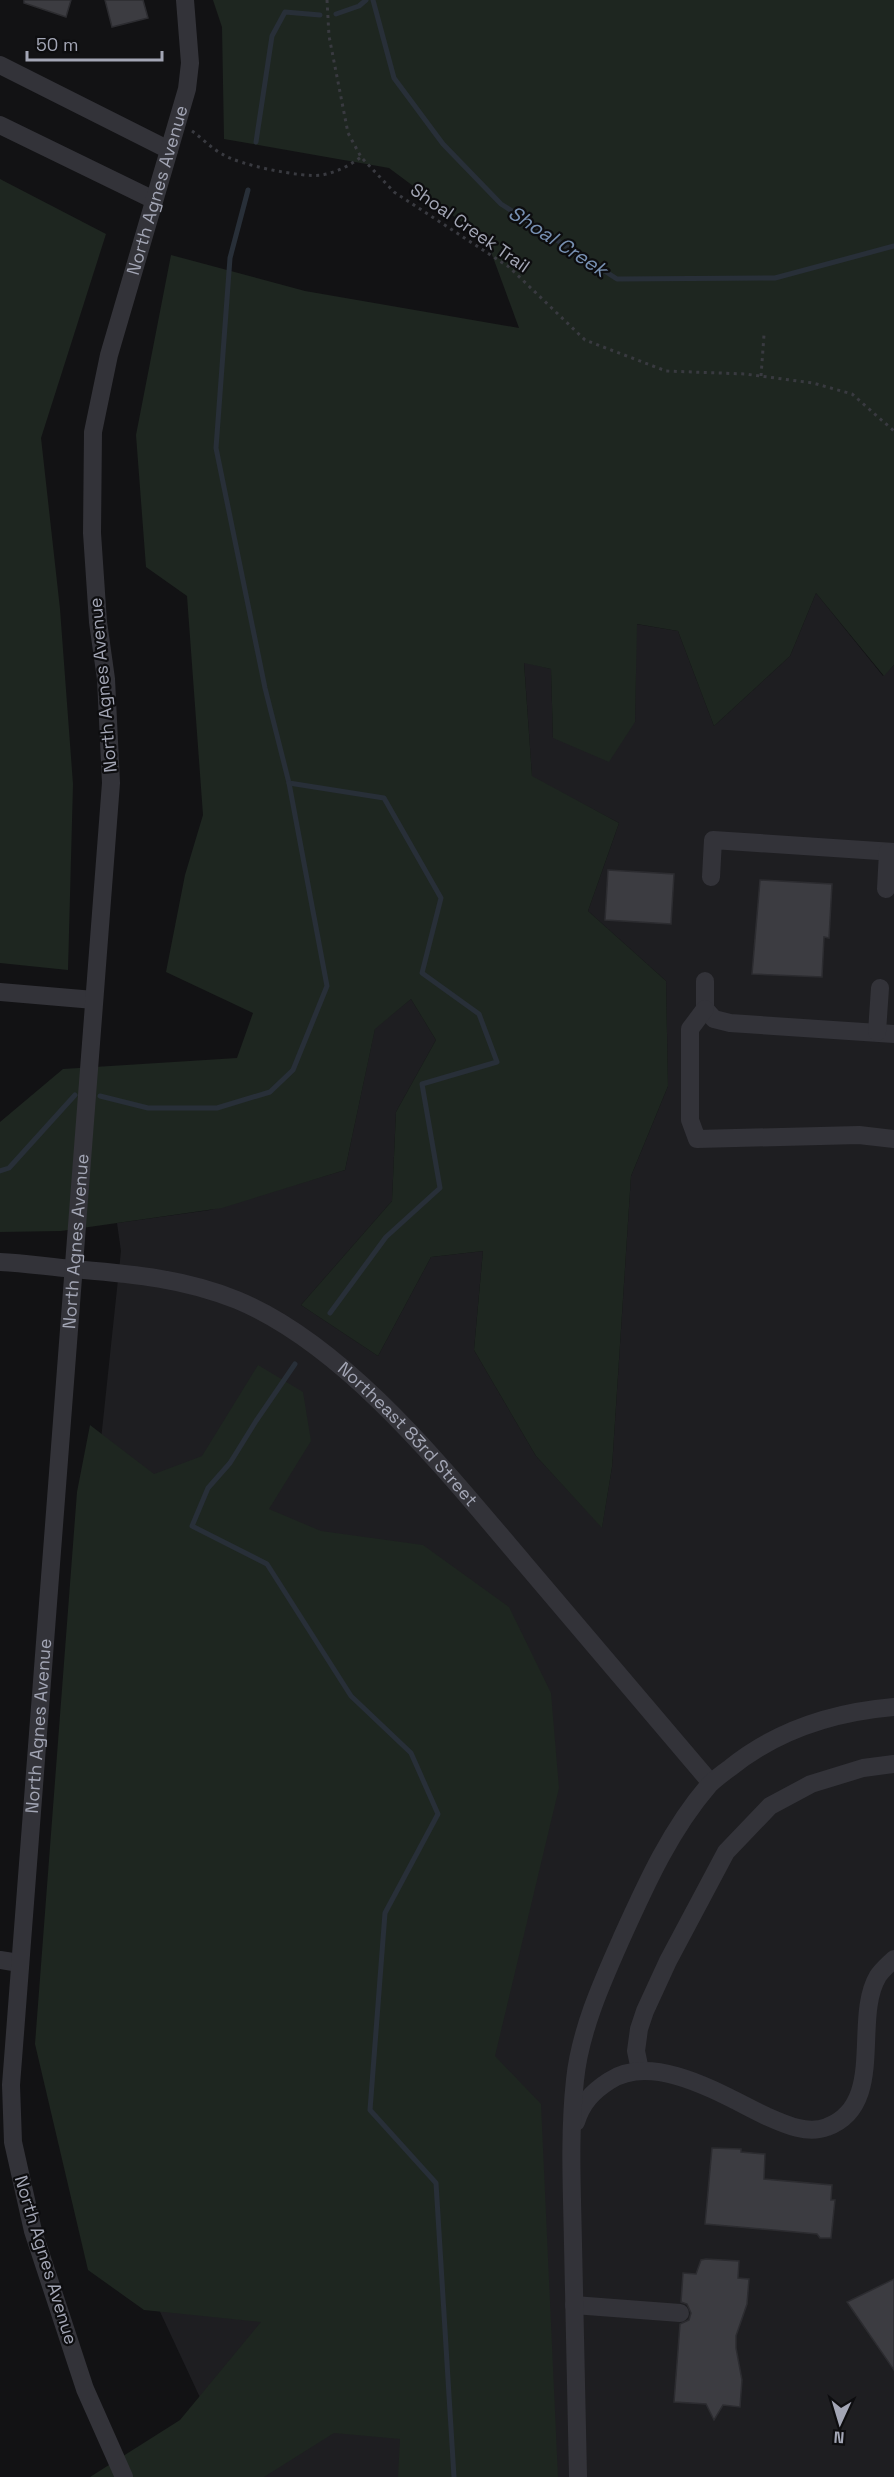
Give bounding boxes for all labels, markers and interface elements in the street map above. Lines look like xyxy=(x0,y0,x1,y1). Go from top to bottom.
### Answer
scale bar xyxy=(27,24,162,62)
text: 50 m xyxy=(36,33,78,56)
street label: North Agnes Avenue xyxy=(121,102,193,278)
street label: Shoal Creek Trail xyxy=(406,178,534,277)
water label: Shoal Creek xyxy=(504,199,614,284)
street label: North Agnes Avenue xyxy=(83,597,122,774)
street label: North Agnes Avenue xyxy=(57,1153,93,1330)
street label: Northeast 83rd Street xyxy=(333,1357,483,1511)
street label: North Agnes Avenue xyxy=(20,1637,56,1814)
street label: North Agnes Avenue xyxy=(10,2173,83,2347)
north arrow xyxy=(810,2393,870,2453)
text: N xyxy=(833,2427,845,2448)

